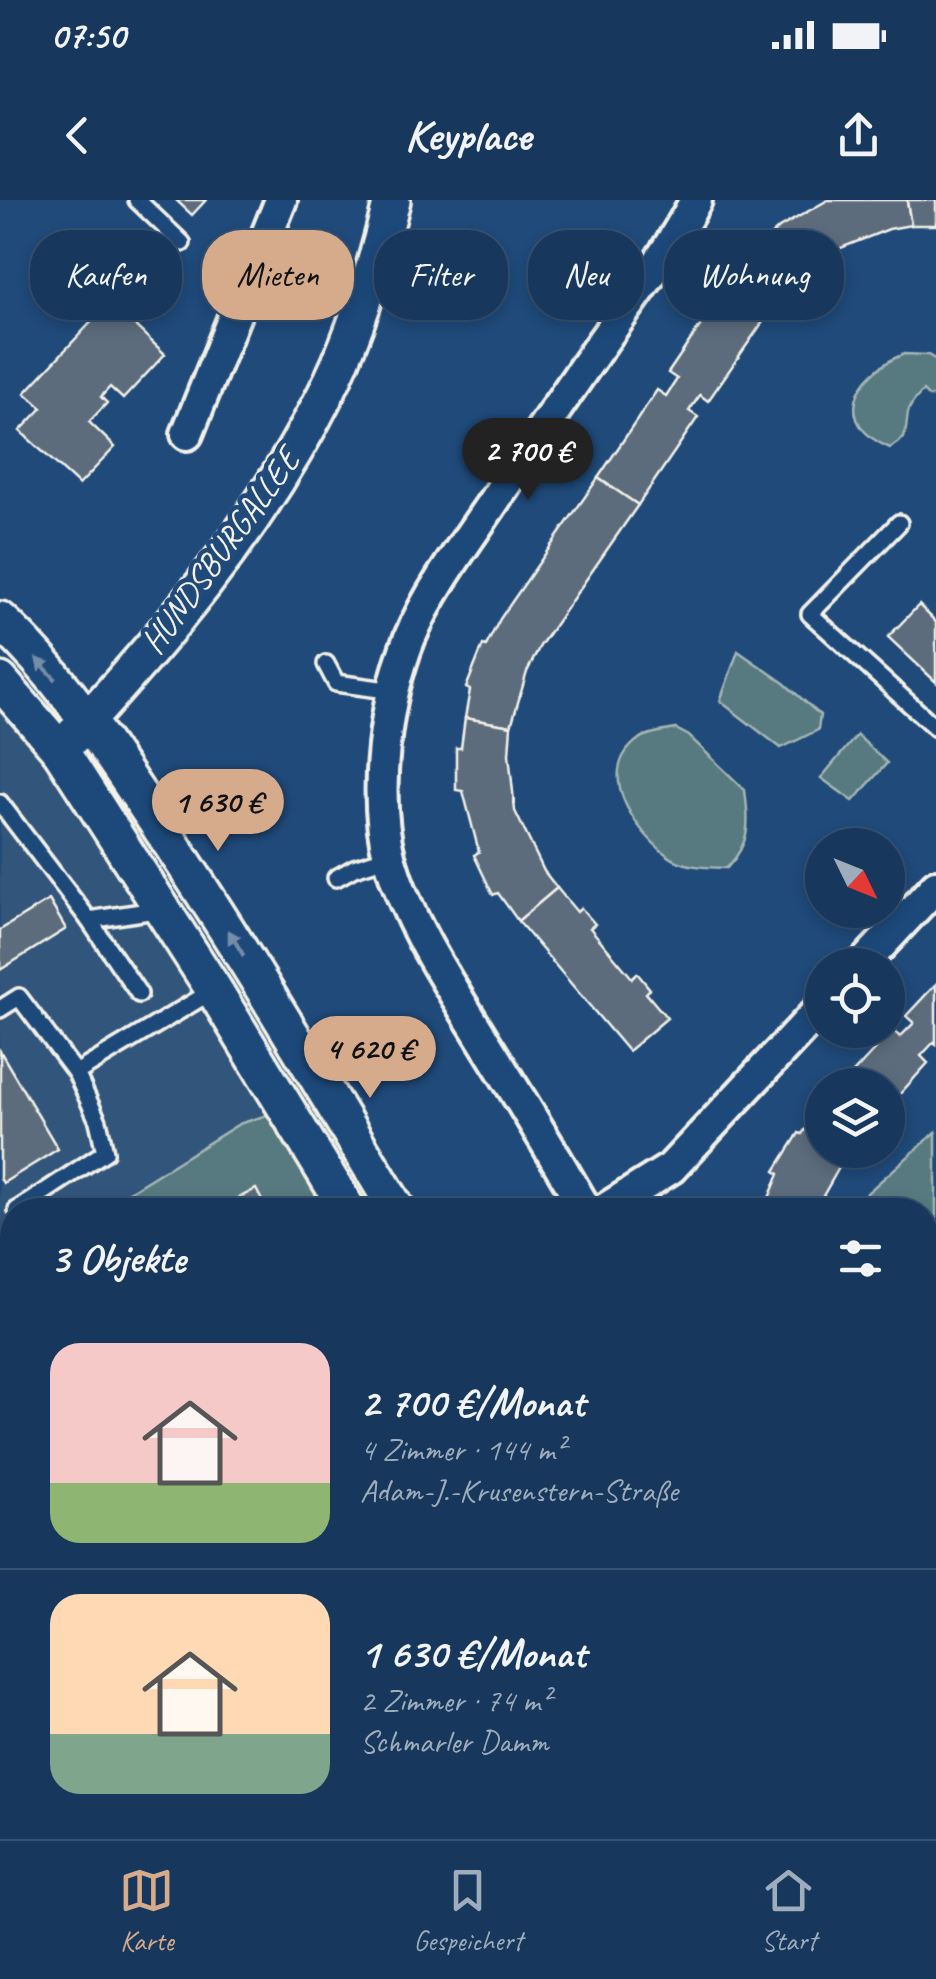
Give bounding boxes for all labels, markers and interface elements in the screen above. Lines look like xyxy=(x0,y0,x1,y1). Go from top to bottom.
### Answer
text: 07:50 xyxy=(50,12,125,59)
text: Keyplace xyxy=(405,107,531,164)
icon: back xyxy=(50,108,105,163)
icon: share xyxy=(831,108,886,163)
chip: Kaufen xyxy=(30,230,182,320)
chip: Mieten xyxy=(202,230,354,320)
chip: Filter xyxy=(374,230,508,320)
chip: Neu xyxy=(528,230,644,320)
chip: Wohnung xyxy=(664,230,844,320)
pin: 2 700 € xyxy=(436,418,620,503)
text: 2 700 € xyxy=(484,430,572,471)
street label: HUNDSBURGALLEE xyxy=(130,435,313,663)
one-way arrow xyxy=(35,657,58,681)
pin: 1 630 € xyxy=(126,769,310,854)
text: 1 630 € xyxy=(174,781,262,822)
north arrow xyxy=(805,828,905,928)
map controls xyxy=(805,828,905,1168)
one-way arrow xyxy=(228,929,245,957)
button: locate xyxy=(805,948,905,1048)
pin: 4 620 € xyxy=(278,1016,462,1101)
text: 4 620 € xyxy=(326,1028,414,1069)
button: layers xyxy=(805,1068,905,1168)
icon: filters xyxy=(833,1231,888,1286)
text: 3 Objekte xyxy=(50,1232,186,1285)
text: 2 700 €/Monat xyxy=(360,1376,585,1429)
icon: home xyxy=(130,1383,250,1503)
text: 4 Zimmer · 144 m² xyxy=(360,1429,565,1470)
text: Adam-J.-Krusenstern-Straße xyxy=(360,1470,678,1511)
text: 1 630 €/Monat xyxy=(360,1627,586,1680)
icon: home xyxy=(130,1634,250,1754)
text: 2 Zimmer · 74 m² xyxy=(360,1680,550,1721)
text: Schmarler Damm xyxy=(360,1721,548,1762)
tab: Karte xyxy=(119,1863,174,1958)
tab: Gespeichert xyxy=(413,1863,523,1958)
tab: Start xyxy=(761,1863,817,1958)

